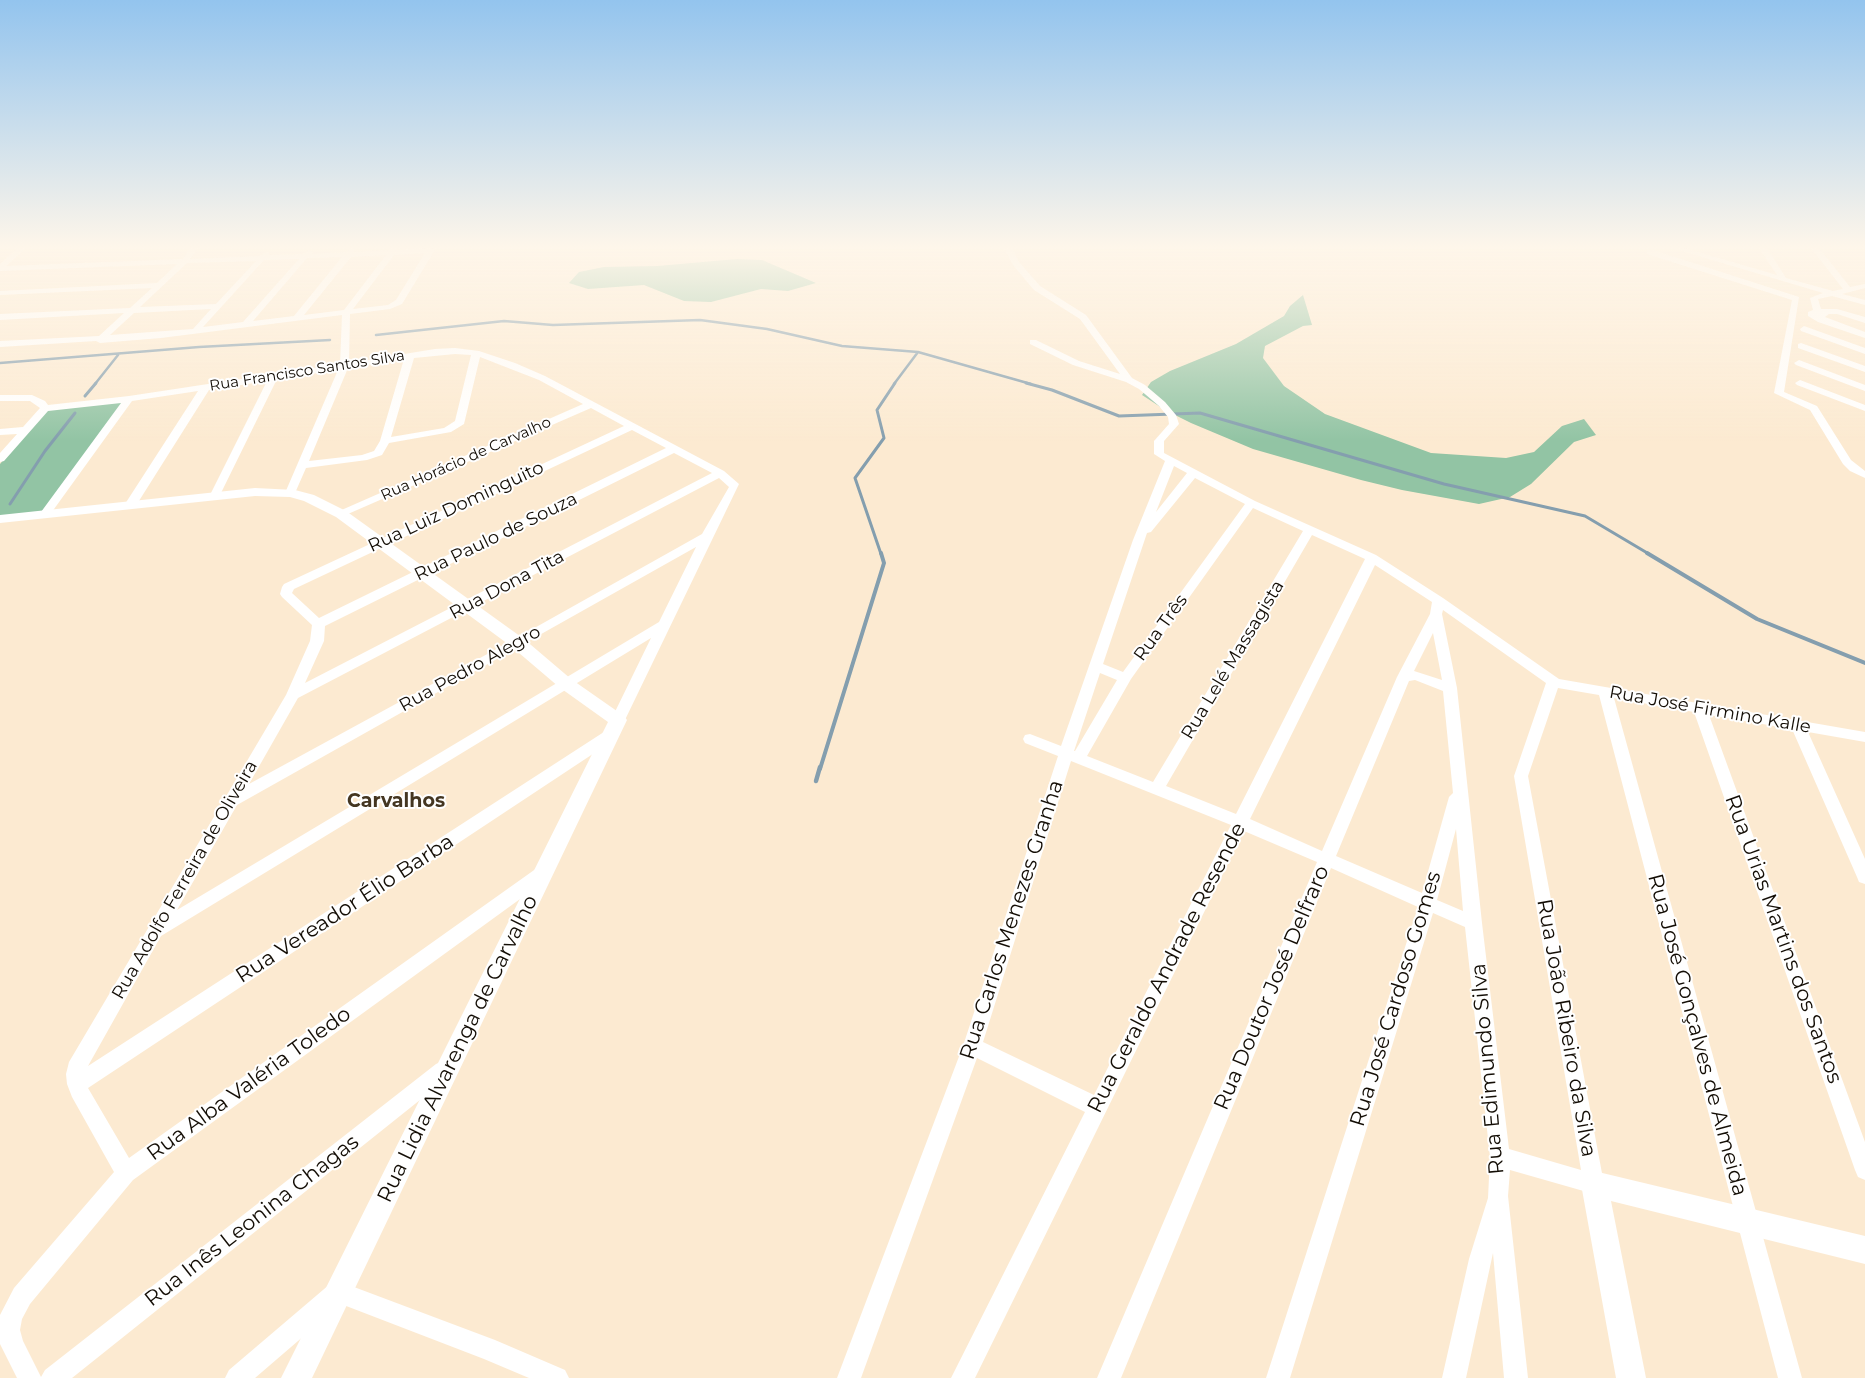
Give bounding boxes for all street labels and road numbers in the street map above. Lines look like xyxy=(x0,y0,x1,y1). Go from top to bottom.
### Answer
street label: Rua Francisco Santos Silva xyxy=(208,347,406,395)
street label: Rua Horácio de Carvalho xyxy=(378,413,554,505)
street label: Rua Luiz Dominguito xyxy=(365,457,547,557)
street label: Rua Paulo de Souza xyxy=(411,488,581,586)
street label: Rua Dona Tita xyxy=(446,546,568,624)
street label: Rua Lelé Massagista xyxy=(1177,577,1289,743)
street label: Rua Três xyxy=(1130,590,1192,666)
street label: Rua Pedro Alegro xyxy=(395,621,545,717)
street label: Rua José Firmino Kalle xyxy=(1608,682,1812,738)
street label: Rua Adolfo Ferreira de Oliveira xyxy=(108,757,262,1003)
street label: Rua Carlos Menezes Granha xyxy=(955,777,1069,1063)
street label: Rua Urias Martins dos Santos xyxy=(1719,791,1847,1087)
street label: Rua Geraldo Andrade Resende xyxy=(1083,819,1251,1117)
street label: Rua Vereador Élio Barba xyxy=(231,829,459,989)
street label: Rua Doutor José Delfraro xyxy=(1209,862,1335,1114)
street label: Rua José Cardoso Gomes xyxy=(1345,868,1447,1130)
street label: Rua José Gonçalves de Almeida xyxy=(1642,871,1752,1199)
street label: Rua Lidia Alvarenga de Carvalho xyxy=(372,891,544,1207)
street label: Rua João Ribeiro da Silva xyxy=(1531,897,1601,1159)
street label: Rua Edimundo Silva xyxy=(1466,962,1510,1176)
street label: Rua Alba Valéria Toledo xyxy=(142,1002,356,1166)
street label: Rua Inês Leonina Chagas xyxy=(140,1130,364,1312)

